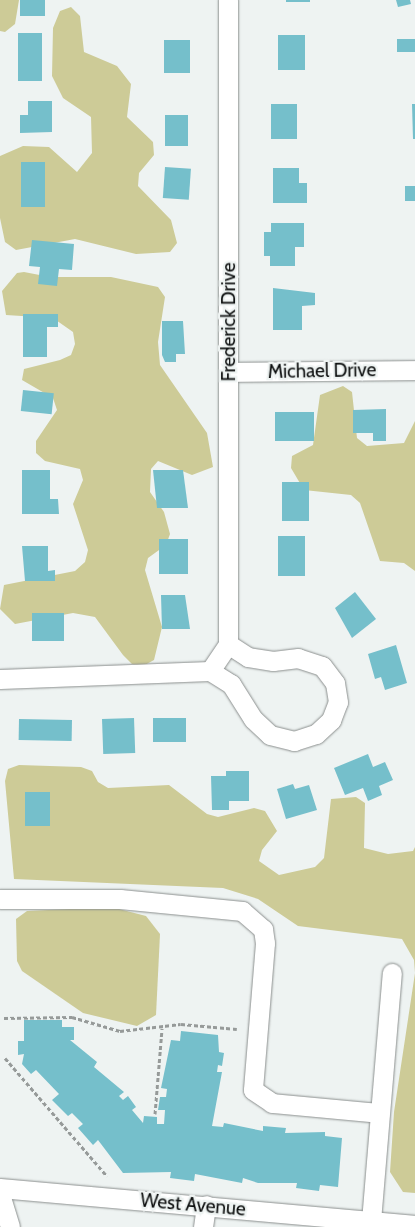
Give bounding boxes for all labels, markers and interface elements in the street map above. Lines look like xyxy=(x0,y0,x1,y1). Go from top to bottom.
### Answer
street label: Frederick Drive xyxy=(218,263,240,381)
street label: Michael Drive xyxy=(268,359,376,383)
street label: West Avenue xyxy=(139,1189,247,1221)

